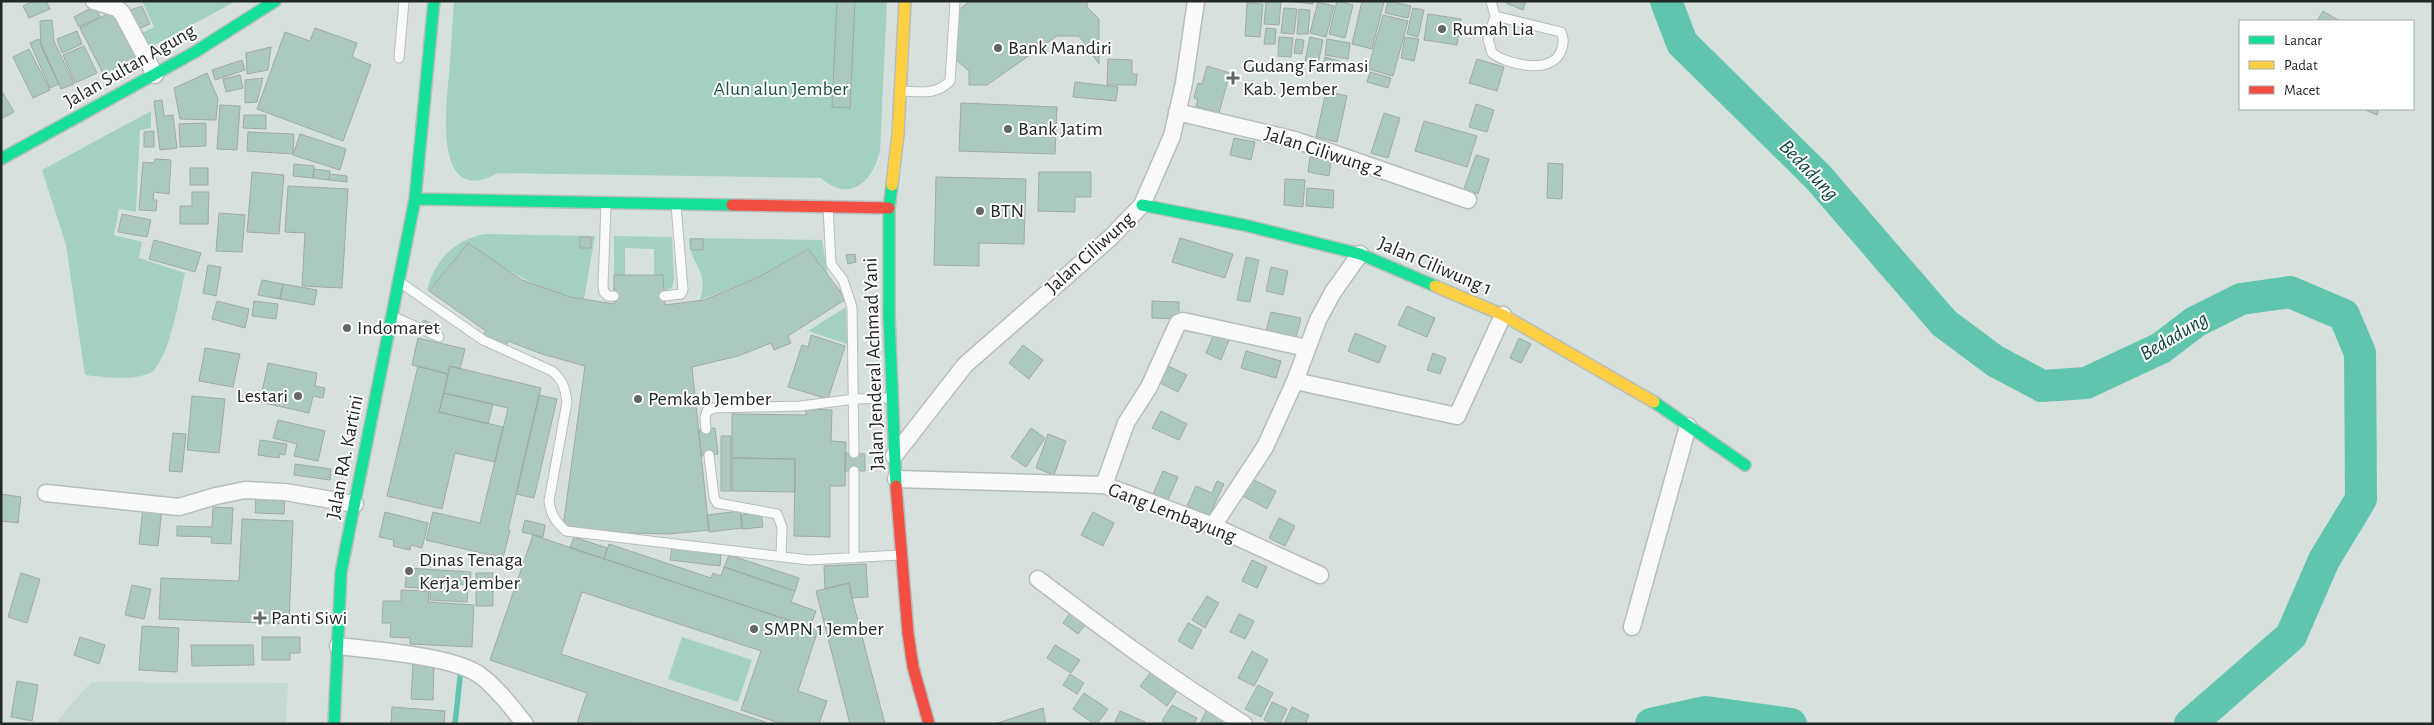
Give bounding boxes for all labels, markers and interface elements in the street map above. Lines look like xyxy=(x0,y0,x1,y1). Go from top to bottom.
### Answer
place label: Rumah Lia xyxy=(1452,19,1534,39)
street label: Jalan Sultan Agung xyxy=(61,20,199,112)
legend xyxy=(2239,20,2414,110)
marker: Rumah Lia xyxy=(1436,23,1448,35)
text: Lancar xyxy=(2284,33,2322,48)
place label: Bank Mandiri xyxy=(1008,38,1112,58)
marker: Bank Mandiri xyxy=(992,42,1004,54)
place label: Gudang Farmasi Kab. Jember xyxy=(1243,56,1369,99)
text: Padat xyxy=(2284,58,2318,73)
marker: Gudang Farmasi Kab. Jember xyxy=(1227,72,1239,84)
park label: Alun alun Jember xyxy=(714,79,849,99)
text: Macet xyxy=(2284,83,2320,98)
place label: Bank Jatim xyxy=(1018,119,1103,139)
marker: Bank Jatim xyxy=(1002,123,1014,135)
street label: Jalan Ciliwung 2 xyxy=(1262,123,1386,181)
water label: Bedadung xyxy=(1775,136,1843,204)
place label: BTN xyxy=(990,201,1024,221)
marker: BTN xyxy=(974,205,986,217)
street label: Jalan Ciliwung xyxy=(1042,208,1138,298)
street label: Jalan Ciliwung 1 xyxy=(1375,233,1495,299)
street label: Jalan Jenderal Achmad Yani xyxy=(860,257,888,471)
water label: Bedadung xyxy=(2136,308,2212,364)
place label: Indomaret xyxy=(357,318,440,338)
marker: Indomaret xyxy=(341,322,353,334)
place label: Lestari xyxy=(237,386,288,406)
place label: Pemkab Jember xyxy=(648,389,772,409)
marker: Lestari xyxy=(292,390,304,402)
street label: Jalan RA. Kartini xyxy=(323,393,367,521)
marker: Pemkab Jember xyxy=(632,393,644,405)
street label: Gang Lembayung xyxy=(1105,479,1239,547)
place label: Dinas Tenaga Kerja Jember xyxy=(419,550,523,593)
marker: Dinas Tenaga Kerja Jember xyxy=(403,565,415,577)
place label: Panti Siwi xyxy=(271,608,347,628)
marker: Panti Siwi xyxy=(253,611,267,625)
place label: SMPN 1 Jember xyxy=(764,619,884,639)
marker: SMPN 1 Jember xyxy=(748,623,760,635)

